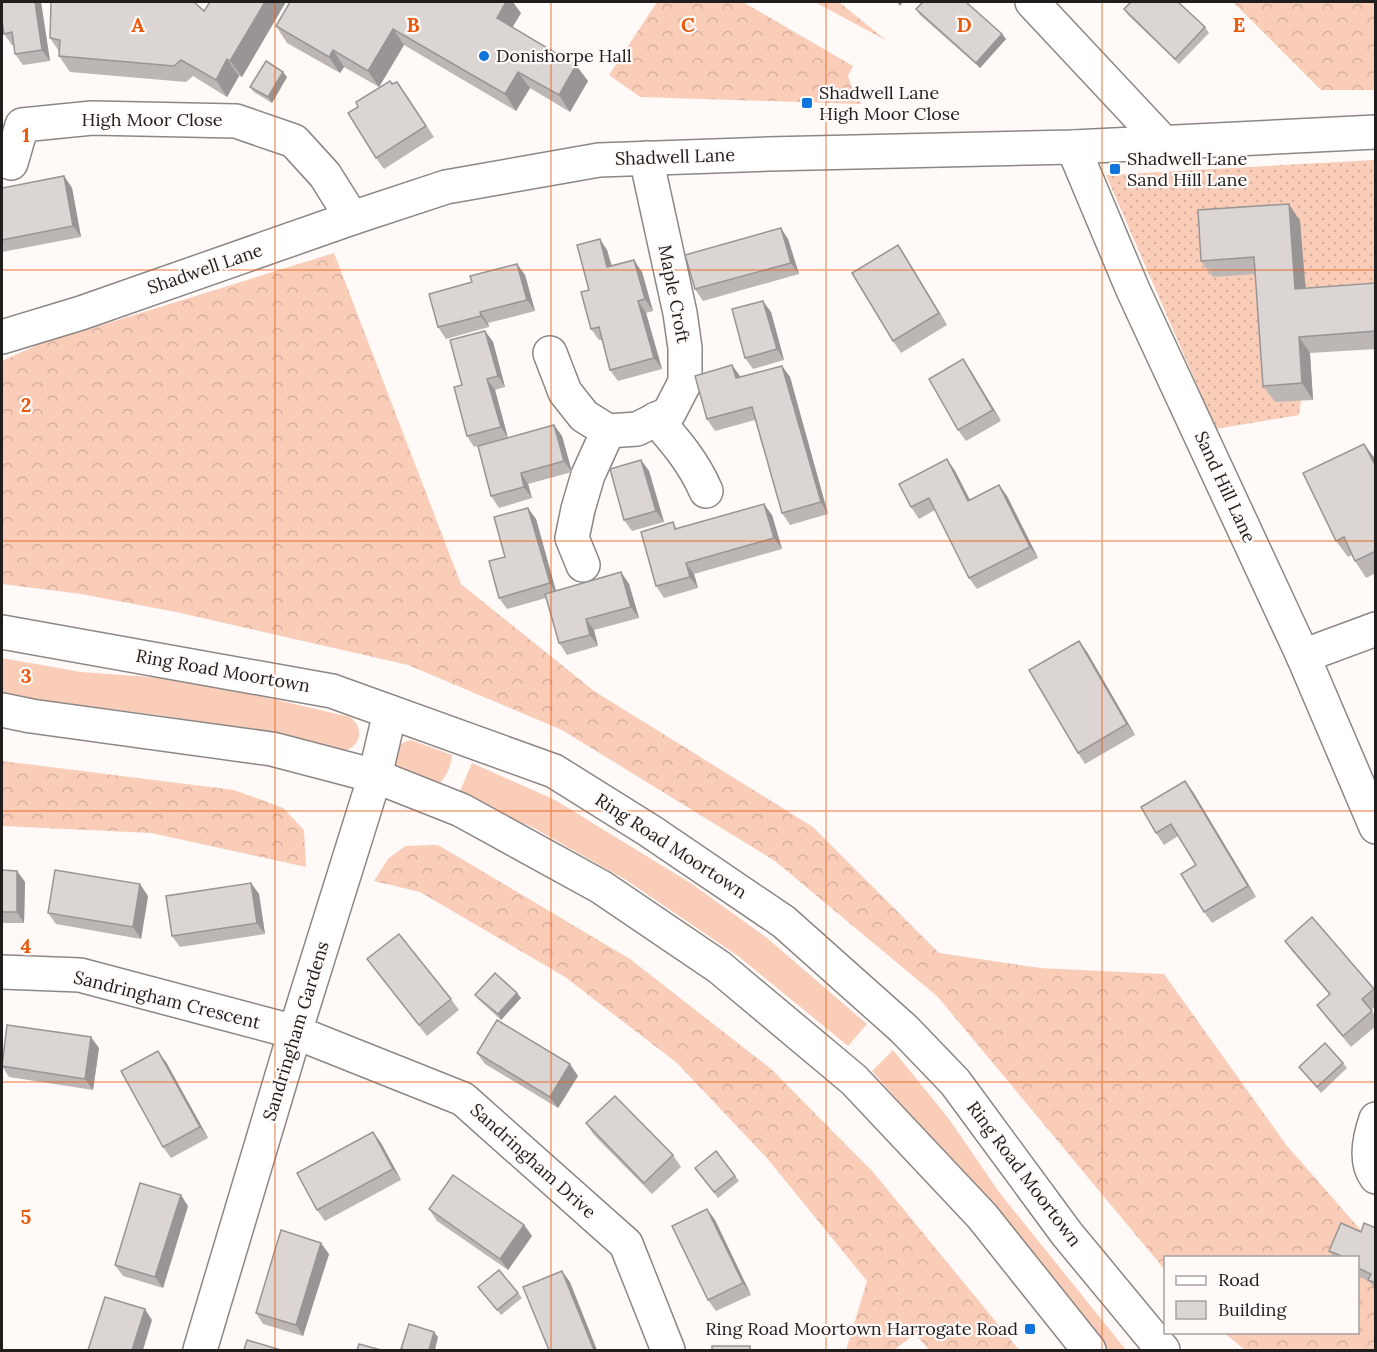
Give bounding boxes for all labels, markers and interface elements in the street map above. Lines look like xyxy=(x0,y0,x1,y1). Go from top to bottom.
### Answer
text: A xyxy=(131,12,145,37)
text: B xyxy=(406,12,420,37)
text: C xyxy=(681,12,695,37)
text: D xyxy=(956,12,972,37)
text: E xyxy=(1233,12,1245,37)
place label: Donishorpe Hall xyxy=(496,44,632,67)
marker: Donishorpe Hall xyxy=(477,49,491,63)
place label: Shadwell Lane High Moor Close xyxy=(819,81,960,125)
marker: Shadwell Lane High Moor Close xyxy=(800,96,814,110)
street label: High Moor Close xyxy=(82,108,223,131)
text: 1 xyxy=(22,122,30,147)
street label: Shadwell Lane xyxy=(615,143,736,170)
place label: Shadwell Lane Sand Hill Lane xyxy=(1127,147,1247,191)
marker: Shadwell Lane Sand Hill Lane xyxy=(1108,162,1122,176)
street label: Shadwell Lane xyxy=(144,238,266,299)
street label: Maple Croft xyxy=(654,243,695,345)
text: 2 xyxy=(21,392,31,417)
street label: Sand Hill Lane xyxy=(1190,427,1261,546)
street label: Ring Road Moortown xyxy=(134,644,312,697)
text: 3 xyxy=(20,663,32,688)
street label: Ring Road Moortown xyxy=(591,788,752,903)
text: 4 xyxy=(21,933,32,958)
street label: Sandringham Gardens xyxy=(257,938,334,1123)
street label: Sandringham Crescent xyxy=(71,965,263,1034)
street label: Ring Road Moortown xyxy=(962,1096,1087,1251)
street label: Sandringham Drive xyxy=(466,1098,601,1223)
text: 5 xyxy=(21,1204,32,1229)
legend xyxy=(1164,1256,1359,1334)
text: Road xyxy=(1218,1268,1260,1291)
text: Building xyxy=(1218,1298,1288,1321)
place label: Ring Road Moortown Harrogate Road xyxy=(705,1317,1018,1340)
marker: Ring Road Moortown Harrogate Road xyxy=(1023,1322,1037,1336)

